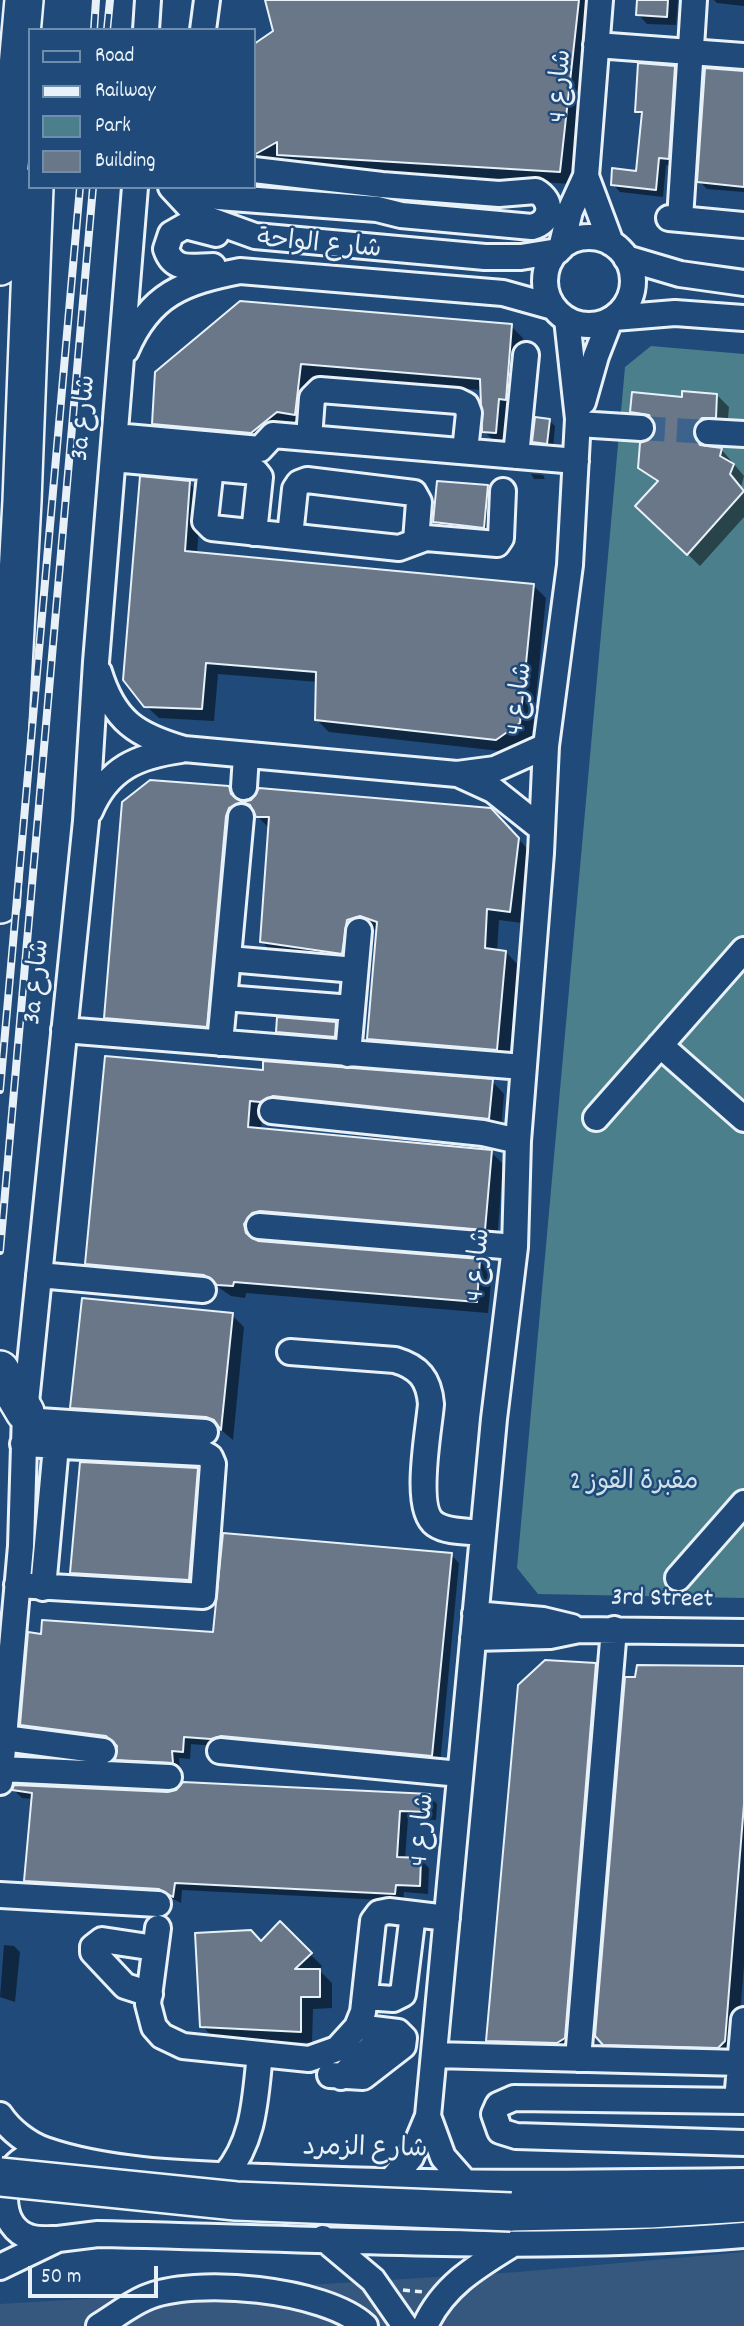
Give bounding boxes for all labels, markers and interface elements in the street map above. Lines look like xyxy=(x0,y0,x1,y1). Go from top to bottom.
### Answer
legend xyxy=(28,28,256,189)
text: Road xyxy=(95,42,134,72)
street label: شارع 4 xyxy=(545,48,581,124)
text: Railway xyxy=(95,77,156,107)
text: Park xyxy=(95,112,131,142)
text: Building xyxy=(95,147,155,177)
street label: شارع الواحة xyxy=(255,226,383,268)
street label: 3a شارع xyxy=(67,374,105,462)
street label: شارع 4 xyxy=(502,661,542,737)
street label: 3a شارع xyxy=(19,938,59,1026)
street label: شارع 4 xyxy=(462,1227,500,1303)
park label: مقبرة القوز 2 xyxy=(570,1468,698,1500)
street label: 3rd Street xyxy=(610,1585,714,1617)
street label: شارع 4 xyxy=(406,1792,444,1868)
street label: شارع الزمرد xyxy=(302,2134,428,2168)
scale bar xyxy=(32,2252,161,2296)
text: 50 m xyxy=(41,2263,81,2293)

